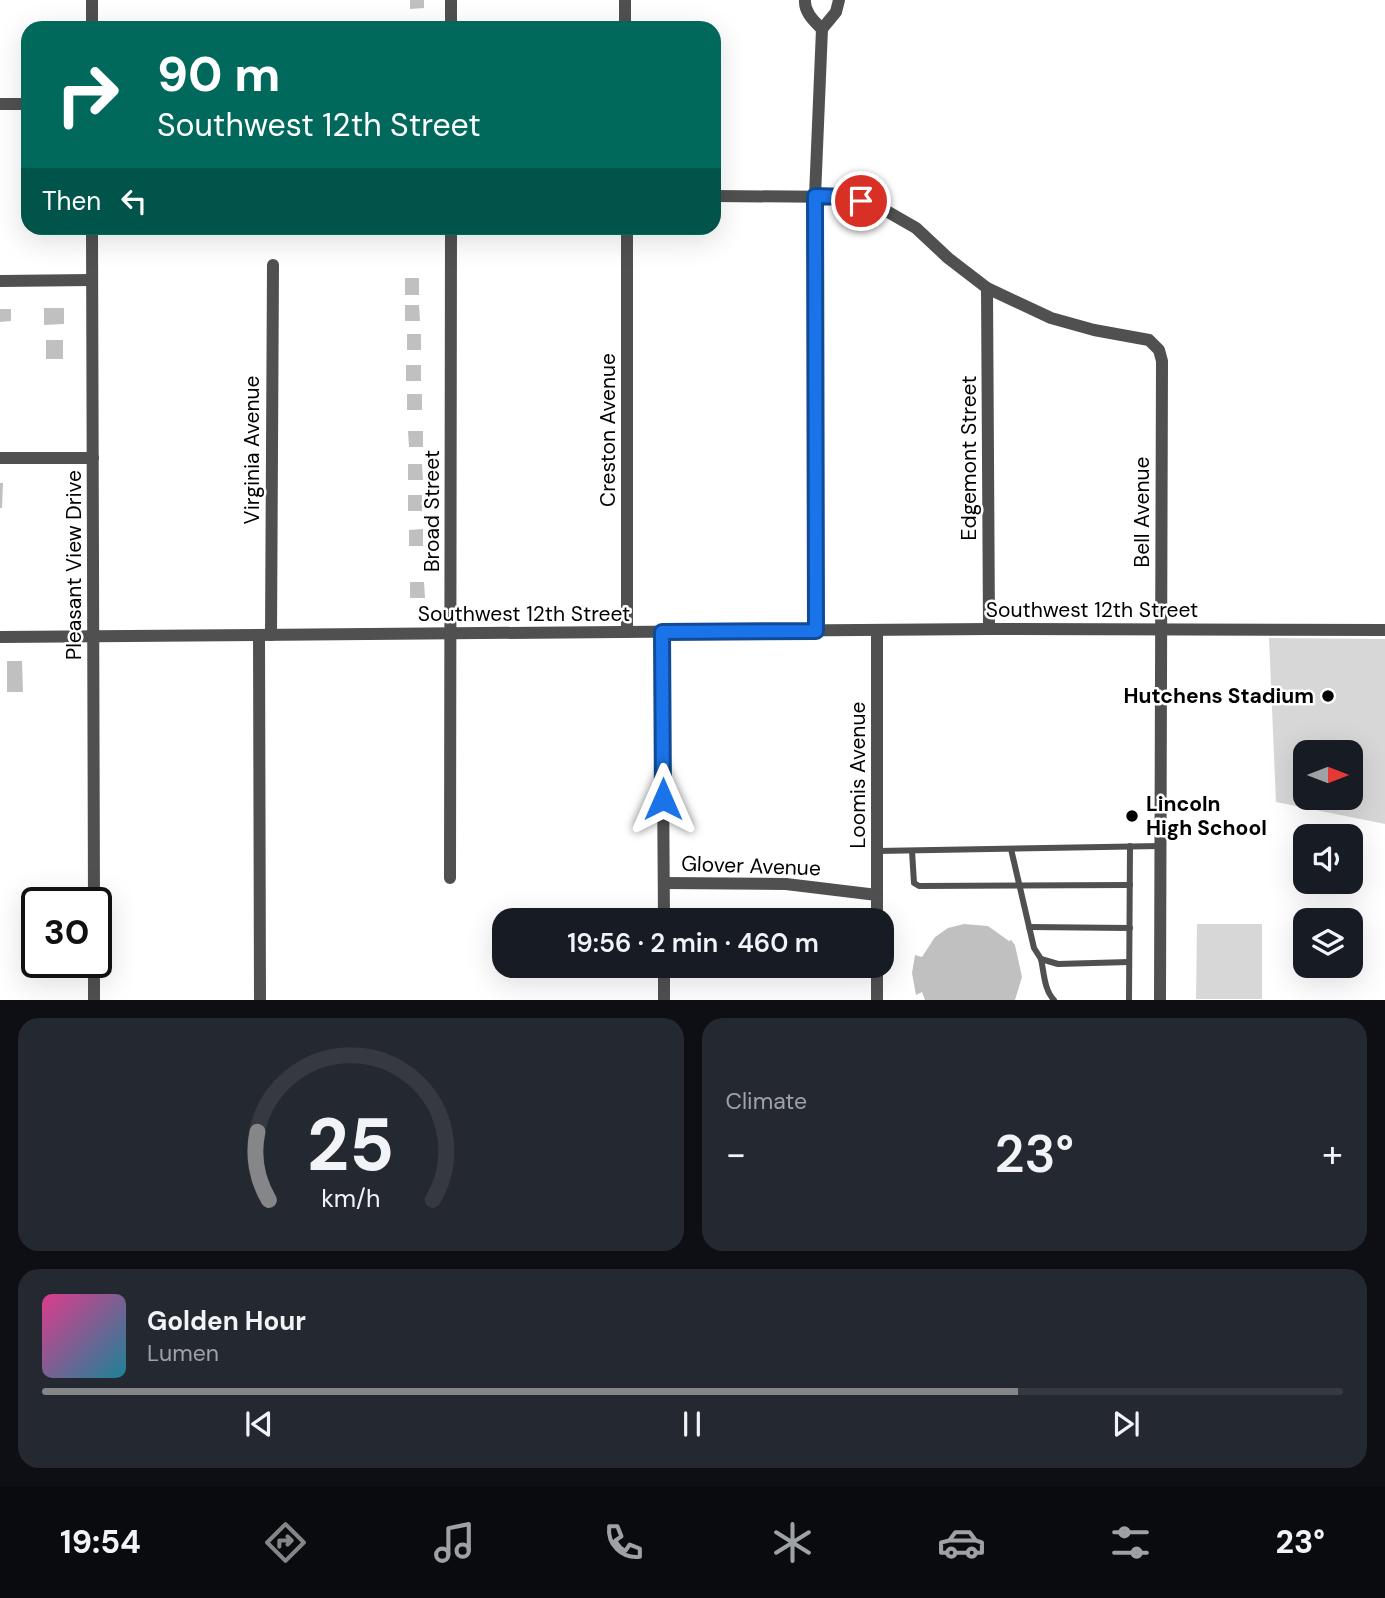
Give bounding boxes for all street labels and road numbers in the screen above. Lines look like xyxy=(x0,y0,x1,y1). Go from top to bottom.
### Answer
street label: Creston Avenue xyxy=(594,353,622,507)
street label: Virginia Avenue xyxy=(238,376,266,524)
street label: Edgemont Street xyxy=(955,376,983,540)
street label: Broad Street xyxy=(418,450,446,572)
street label: Bell Avenue xyxy=(1128,456,1156,567)
street label: Pleasant View Drive xyxy=(60,470,88,660)
street label: Southwest 12th Street xyxy=(986,596,1198,624)
street label: Southwest 12th Street xyxy=(418,600,630,628)
street label: Loomis Avenue xyxy=(844,702,872,848)
street label: Glover Avenue xyxy=(681,850,821,882)

